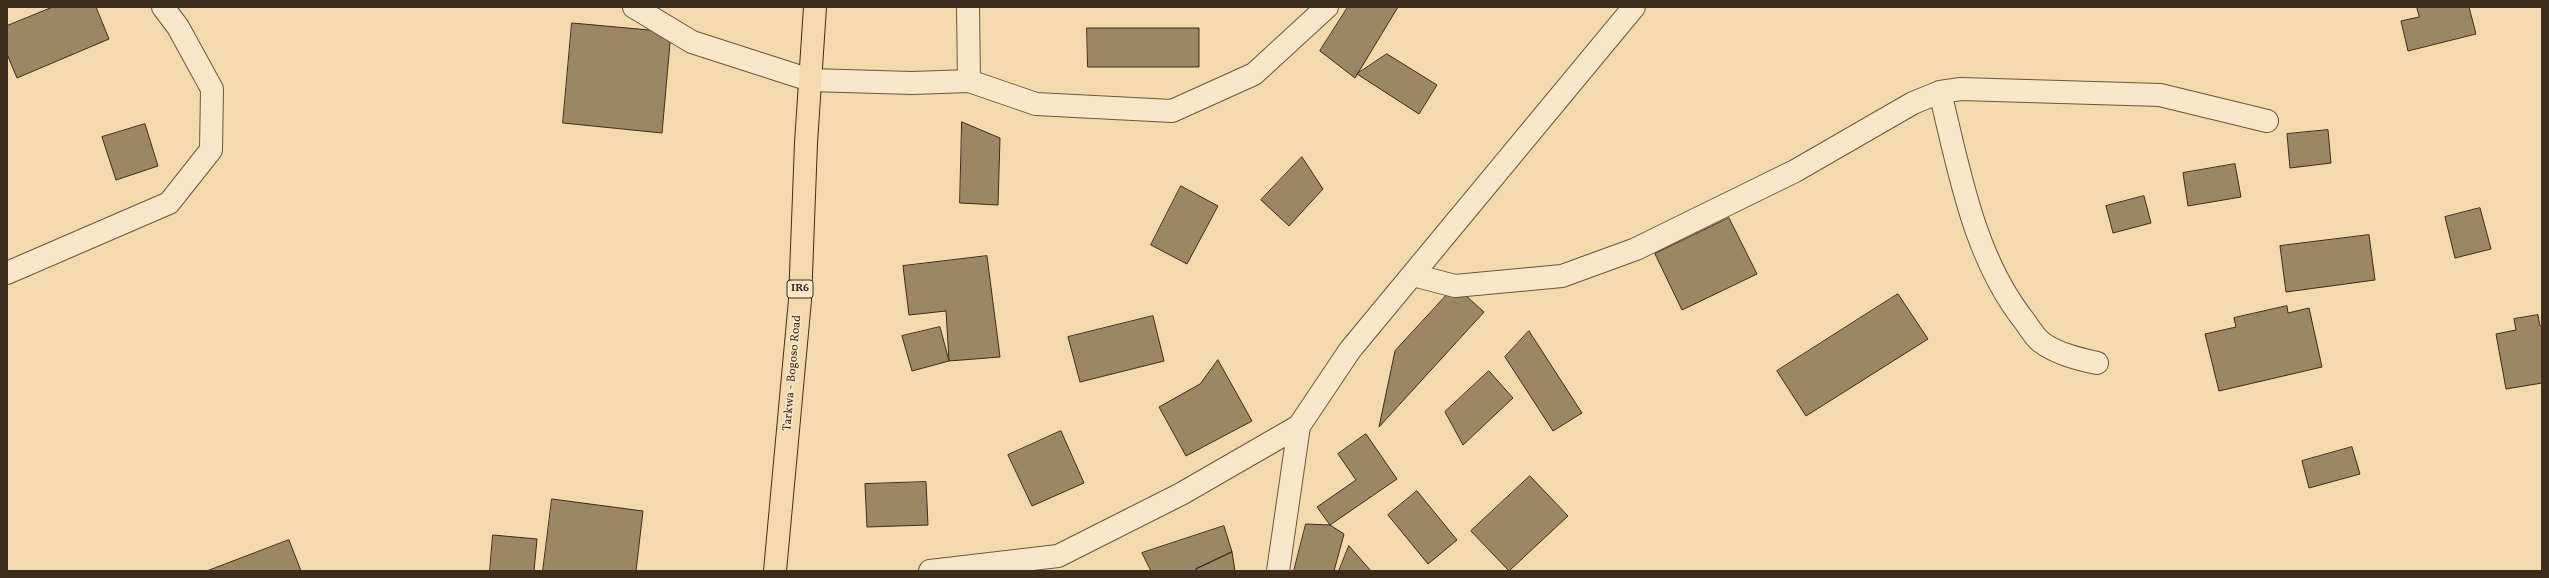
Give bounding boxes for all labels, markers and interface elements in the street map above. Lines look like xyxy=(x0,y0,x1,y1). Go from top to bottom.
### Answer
road number: IR6 xyxy=(787,280,813,298)
street label: Tarkwa - Bogoso Road xyxy=(781,314,805,432)

